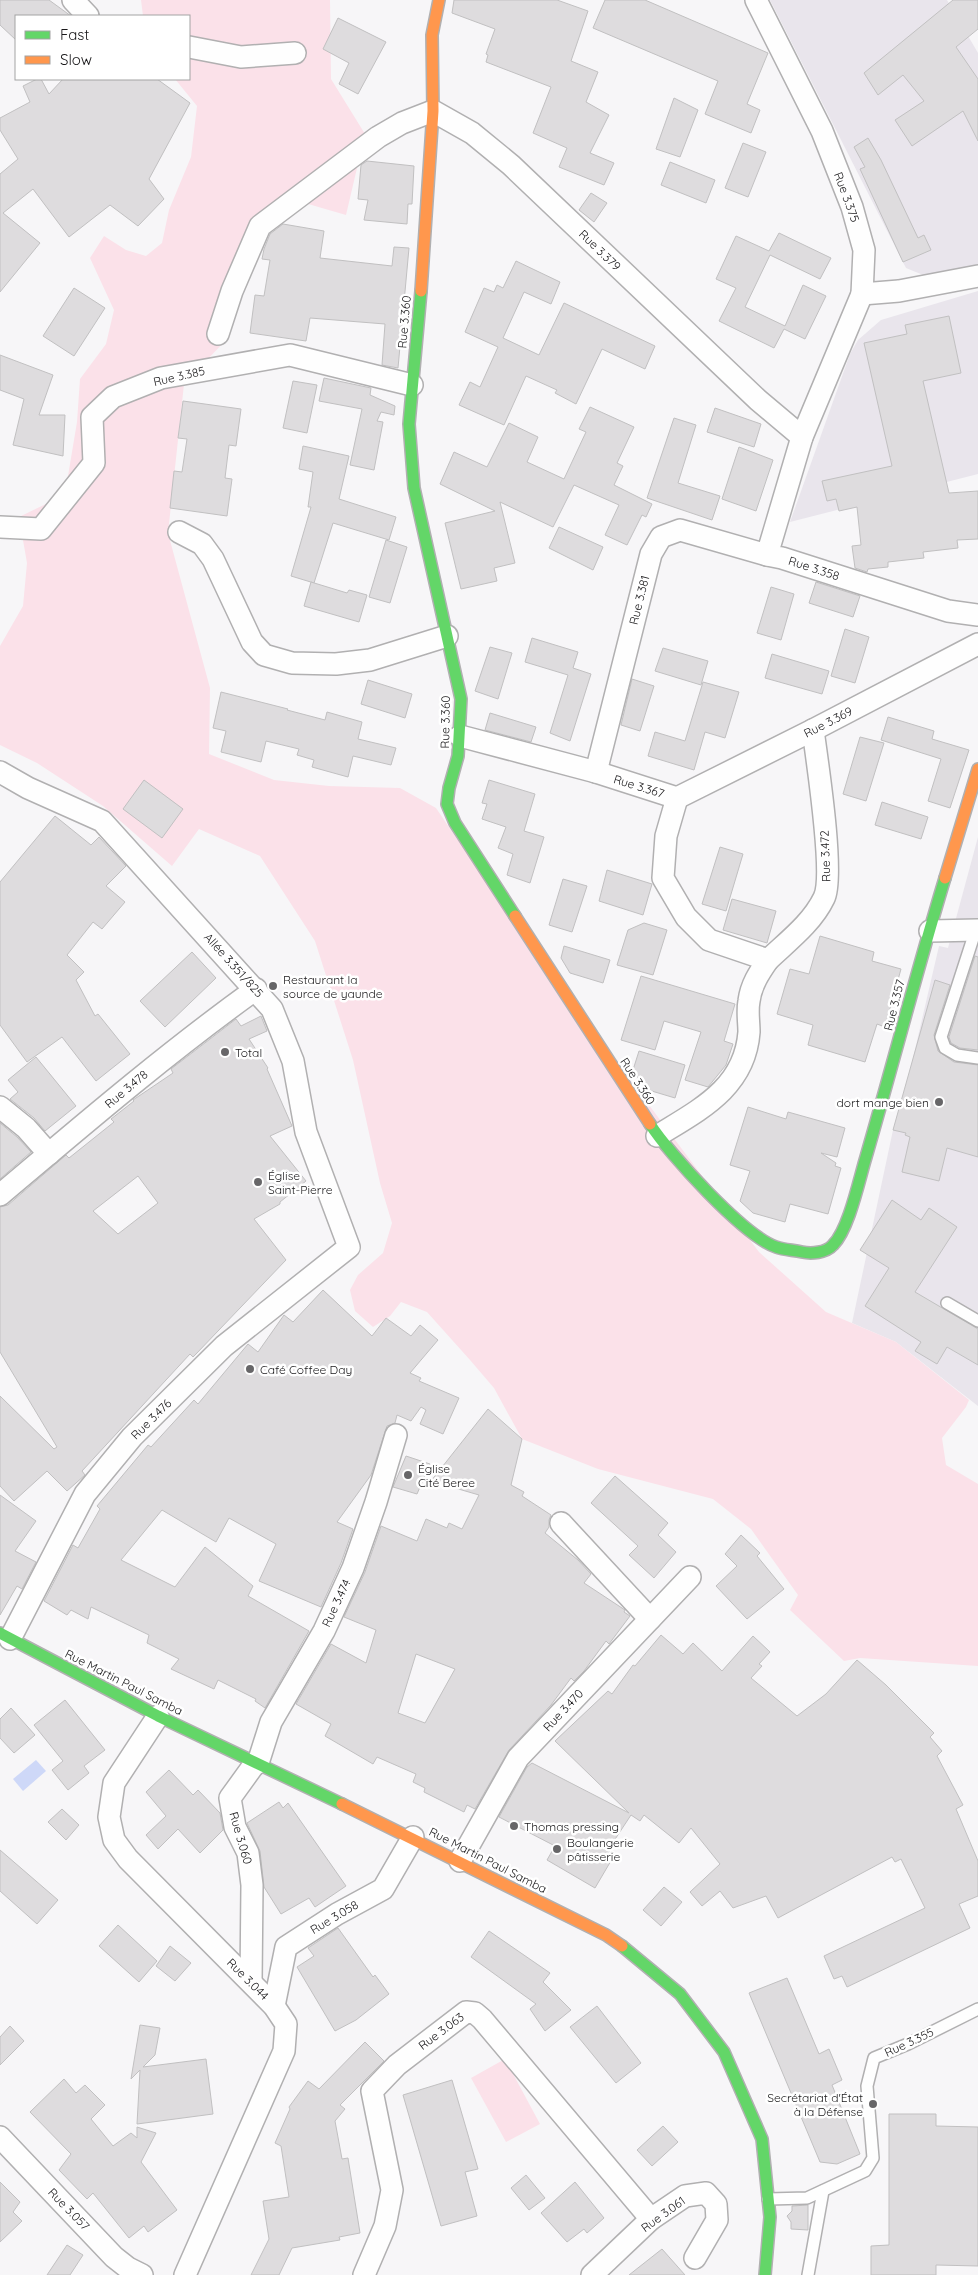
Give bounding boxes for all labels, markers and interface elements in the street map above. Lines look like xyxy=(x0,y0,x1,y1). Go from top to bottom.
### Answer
legend xyxy=(15,15,190,80)
text: Fast xyxy=(60,25,89,44)
text: Slow xyxy=(60,50,92,69)
street label: Rue 3.375 xyxy=(831,170,863,224)
street label: Rue 3.379 xyxy=(576,226,624,274)
street label: Rue 3.360 xyxy=(394,295,414,349)
street label: Rue 3.385 xyxy=(152,363,206,389)
street label: Rue 3.358 xyxy=(787,553,841,583)
street label: Rue 3.381 xyxy=(626,574,652,626)
street label: Rue 3.360 xyxy=(437,695,453,749)
street label: Rue 3.369 xyxy=(801,703,855,741)
street label: Rue 3.367 xyxy=(612,771,666,801)
street label: Rue 3.472 xyxy=(817,830,833,882)
street label: Allée 3.351/825 xyxy=(201,930,267,1000)
place label: Restaurant la source de yaunde xyxy=(283,972,383,1001)
street label: Rue 3.357 xyxy=(880,978,908,1032)
marker: Restaurant la source de yaunde xyxy=(267,980,279,992)
place label: Total xyxy=(235,1045,262,1060)
marker: Total xyxy=(219,1046,231,1058)
street label: Rue 3.360 xyxy=(617,1055,659,1107)
street label: Rue 3.478 xyxy=(101,1067,151,1111)
place label: dort mange bien xyxy=(837,1095,929,1110)
marker: dort mange bien xyxy=(933,1096,945,1108)
place label: Église Saint-Pierre xyxy=(268,1168,333,1197)
marker: Église Saint-Pierre xyxy=(252,1176,264,1188)
place label: Café Coffee Day xyxy=(260,1362,352,1377)
marker: Café Coffee Day xyxy=(244,1363,256,1375)
street label: Rue 3.476 xyxy=(128,1395,175,1442)
place label: Église Cité Beree xyxy=(418,1461,475,1490)
marker: Église Cité Beree xyxy=(402,1469,414,1481)
street label: Rue 3.474 xyxy=(318,1577,354,1629)
street label: Rue Martin Paul Samba xyxy=(63,1646,185,1718)
street label: Rue 3.470 xyxy=(540,1686,586,1734)
street label: Rue 3.060 xyxy=(226,1810,256,1866)
place label: Thomas pressing xyxy=(524,1819,619,1834)
marker: Thomas pressing xyxy=(508,1820,520,1832)
street label: Rue Martin Paul Samba xyxy=(427,1824,549,1896)
place label: Boulangerie pâtisserie xyxy=(567,1835,634,1864)
marker: Boulangerie pâtisserie xyxy=(551,1843,563,1855)
street label: Rue 3.058 xyxy=(307,1897,361,1937)
street label: Rue 3.044 xyxy=(224,1955,272,2003)
street label: Rue 3.063 xyxy=(415,2009,467,2053)
street label: Rue 3.355 xyxy=(882,2024,936,2060)
place label: Secrétariat d'État à la Défense xyxy=(767,2090,863,2119)
marker: Secrétariat d'État à la Défense xyxy=(867,2098,879,2110)
street label: Rue 3.057 xyxy=(45,2185,93,2233)
street label: Rue 3.061 xyxy=(638,2193,688,2235)

